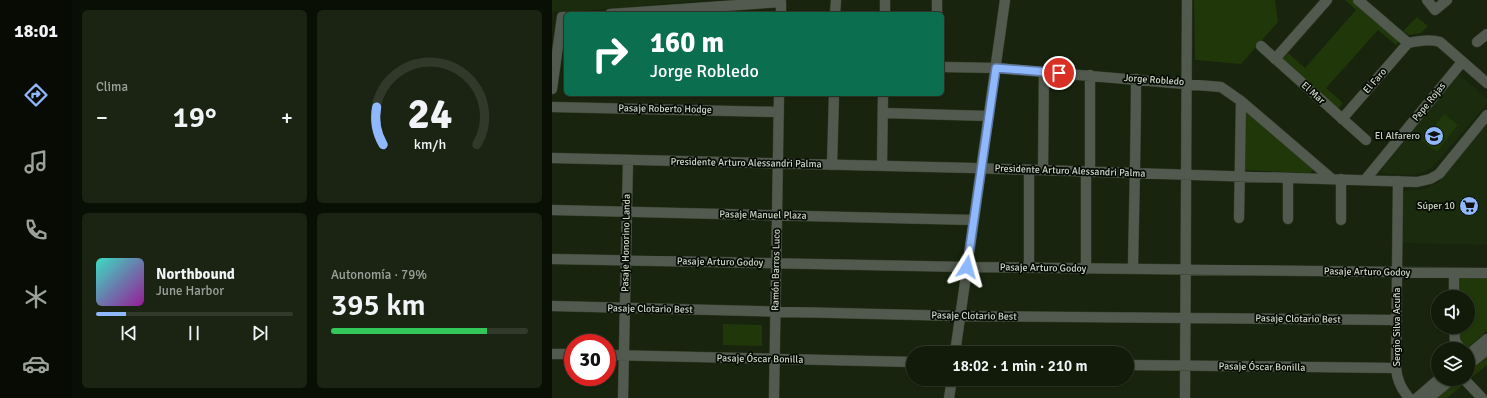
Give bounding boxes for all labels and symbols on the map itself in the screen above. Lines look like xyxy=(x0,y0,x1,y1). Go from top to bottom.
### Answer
pin xyxy=(1042,56,1076,90)
street label: El Faro xyxy=(1361,66,1389,96)
street label: Jorge Robledo xyxy=(1123,72,1185,88)
street label: El Mar xyxy=(1299,79,1328,107)
street label: Pepe Rojas xyxy=(1410,80,1449,124)
street label: Pasaje Roberto Hodge xyxy=(618,102,712,116)
school or university icon: El Alfarero xyxy=(1423,125,1445,147)
place label: El Alfarero xyxy=(1375,130,1420,142)
street label: Presidente Arturo Alessandri Palma xyxy=(670,156,822,170)
street label: Presidente Arturo Alessandri Palma xyxy=(994,162,1146,180)
street label: Pasaje Honorino Landa xyxy=(619,194,633,292)
supermarket icon: Súper 10 xyxy=(1458,195,1480,217)
place label: Súper 10 xyxy=(1417,200,1455,212)
street label: Pasaje Manuel Plaza xyxy=(719,208,807,222)
street label: Ramón Barros Luco xyxy=(769,229,783,311)
position arrow xyxy=(946,246,988,288)
street label: Pasaje Arturo Godoy xyxy=(677,255,764,269)
street label: Pasaje Arturo Godoy xyxy=(1000,261,1087,275)
street label: Pasaje Arturo Godoy xyxy=(1324,265,1411,279)
street label: Sergio Silva Acuña xyxy=(1391,287,1403,367)
street label: Pasaje Clotario Best xyxy=(607,302,693,316)
street label: Pasaje Clotario Best xyxy=(931,309,1017,323)
street label: Pasaje Clotario Best xyxy=(1255,312,1341,326)
speed limit sign: 30 xyxy=(564,334,616,386)
street label: Pasaje Óscar Bonilla xyxy=(716,351,804,366)
street label: Pasaje Óscar Bonilla xyxy=(1218,359,1306,374)

